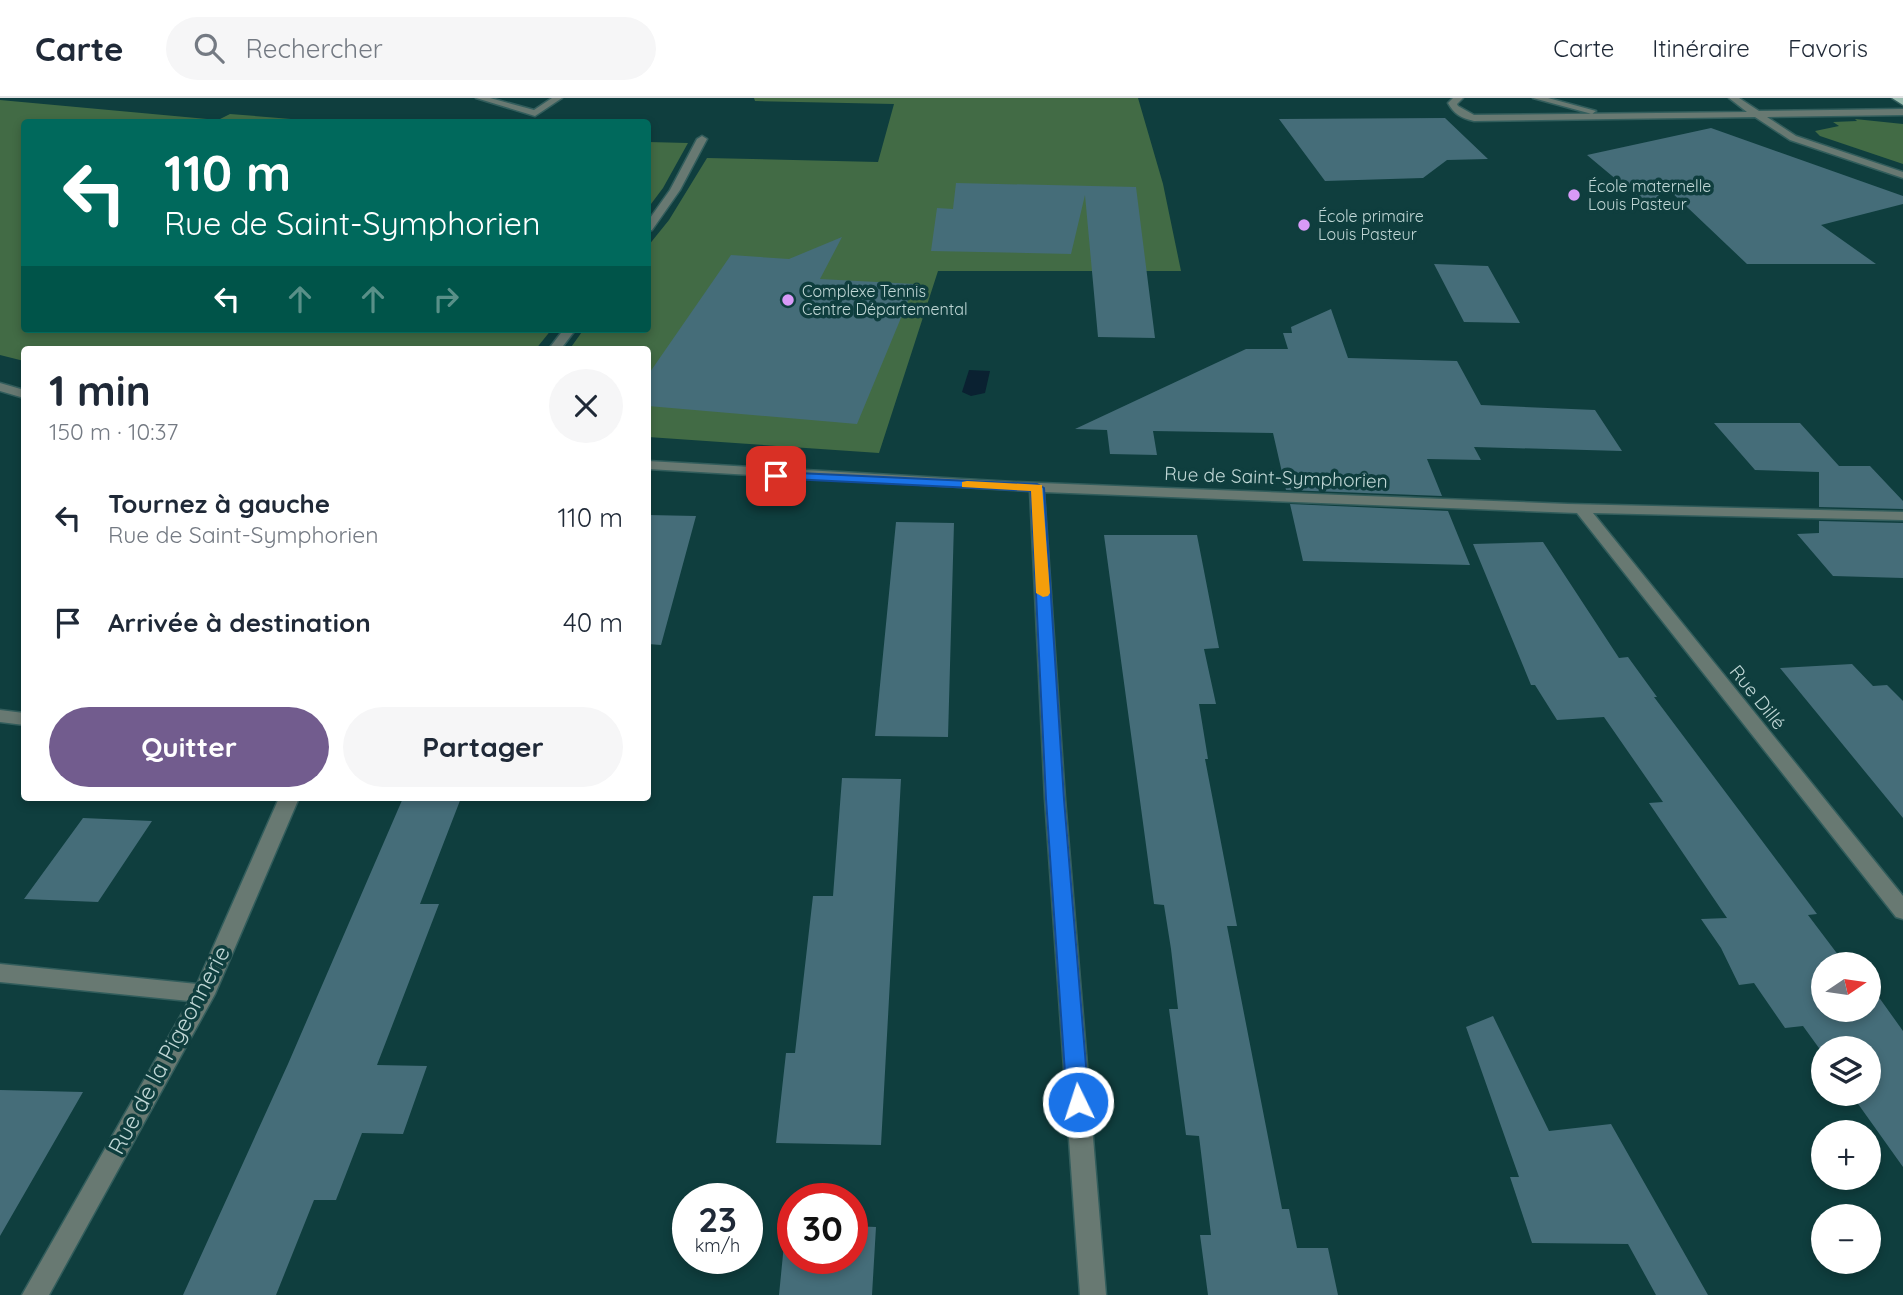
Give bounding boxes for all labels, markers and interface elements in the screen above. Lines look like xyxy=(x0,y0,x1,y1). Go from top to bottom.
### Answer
search box xyxy=(166,17,656,80)
text: Carte xyxy=(35,28,124,69)
icon: search xyxy=(190,29,228,67)
text: Rechercher xyxy=(246,32,383,65)
text: Carte xyxy=(1553,33,1614,63)
text: Itinéraire xyxy=(1652,33,1750,63)
text: Favoris xyxy=(1788,33,1868,63)
text: 110 m xyxy=(164,142,291,203)
icon: left xyxy=(49,147,140,238)
place label: École maternelle Louis Pasteur xyxy=(1588,176,1711,214)
marker: École maternelle Louis Pasteur xyxy=(1566,187,1582,203)
text: Rue de Saint-Symphorien xyxy=(164,203,540,243)
place label: École primaire Louis Pasteur xyxy=(1318,206,1424,244)
marker: École primaire Louis Pasteur xyxy=(1296,217,1312,233)
icon: left xyxy=(208,280,246,318)
icon: ahead xyxy=(281,280,319,318)
icon: ahead xyxy=(354,280,392,318)
icon: right xyxy=(427,280,465,318)
place label: Complexe Tennis Centre Départemental xyxy=(802,281,968,319)
marker: Complexe Tennis Centre Départemental xyxy=(780,292,796,308)
text: 1 min xyxy=(49,364,151,417)
button: close xyxy=(549,369,623,443)
text: 150 m · 10:37 xyxy=(49,417,178,446)
pin xyxy=(746,446,806,506)
icon: arrive xyxy=(757,457,795,495)
street label: Rue de Saint-Symphorien xyxy=(1164,461,1388,493)
text: Tournez à gauche xyxy=(108,487,330,520)
icon: left xyxy=(49,499,87,537)
text: 110 m xyxy=(557,501,623,534)
text: Rue de Saint-Symphorien xyxy=(108,520,379,549)
icon: arrive xyxy=(49,604,87,642)
text: Arrivée à destination xyxy=(108,606,371,639)
text: 40 m xyxy=(563,606,623,639)
street label: Rue Dillé xyxy=(1725,660,1791,734)
button: Quitter xyxy=(49,707,329,787)
button: Partager xyxy=(343,707,623,787)
street label: Rue de la Pigeonnerie xyxy=(101,941,236,1159)
north arrow xyxy=(1811,952,1881,1022)
map controls xyxy=(1811,952,1881,1274)
button: layers xyxy=(1811,1036,1881,1106)
position arrow xyxy=(1041,1065,1115,1139)
button: + xyxy=(1811,1120,1881,1190)
speed limit sign: 30 xyxy=(777,1183,868,1274)
text: 23 xyxy=(698,1197,737,1241)
button: − xyxy=(1811,1204,1881,1274)
text: km/h xyxy=(695,1234,740,1257)

